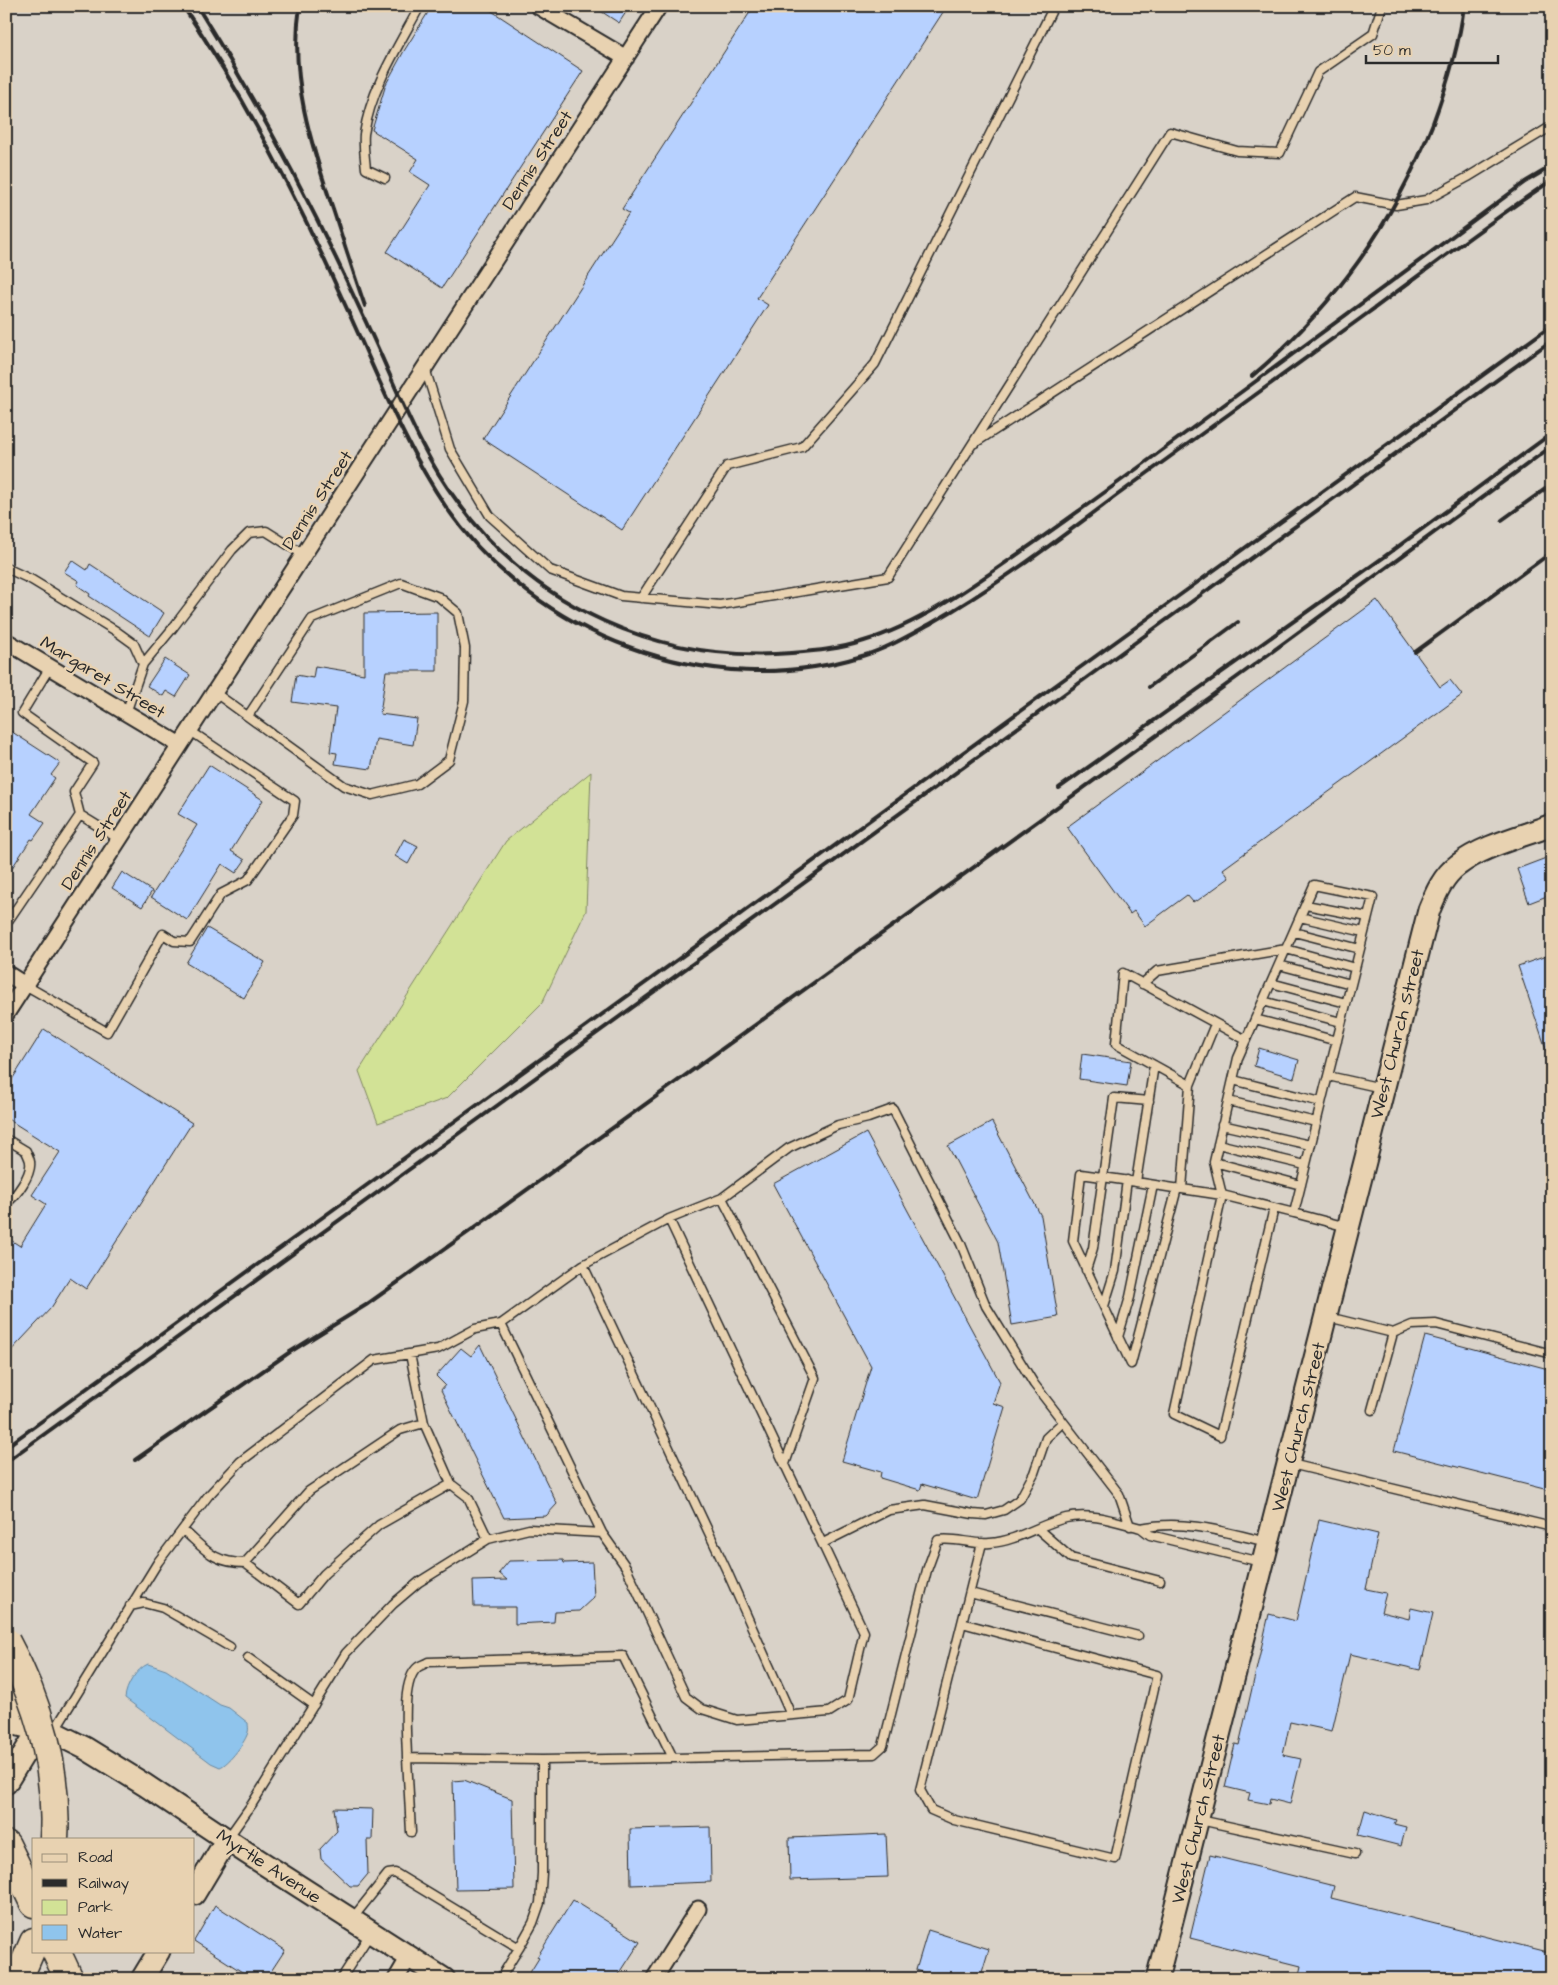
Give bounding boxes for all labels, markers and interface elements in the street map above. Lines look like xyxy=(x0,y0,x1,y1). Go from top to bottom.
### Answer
scale bar xyxy=(1366,32,1498,64)
text: 50 m xyxy=(1373,40,1411,61)
street label: Dennis Street xyxy=(496,105,579,215)
street label: Dennis Street xyxy=(276,445,359,555)
street label: Margaret Street xyxy=(35,630,171,726)
street label: Dennis Street xyxy=(55,785,138,895)
street label: West Church Street xyxy=(1364,946,1431,1122)
street label: West Church Street xyxy=(1265,1339,1332,1515)
street label: West Church Street xyxy=(1165,1731,1232,1907)
street label: Myrtle Avenue xyxy=(211,1823,326,1911)
legend xyxy=(32,1838,195,1952)
text: Road xyxy=(78,1847,113,1868)
text: Railway xyxy=(78,1873,129,1895)
text: Park xyxy=(78,1897,113,1918)
text: Water xyxy=(78,1923,122,1944)

